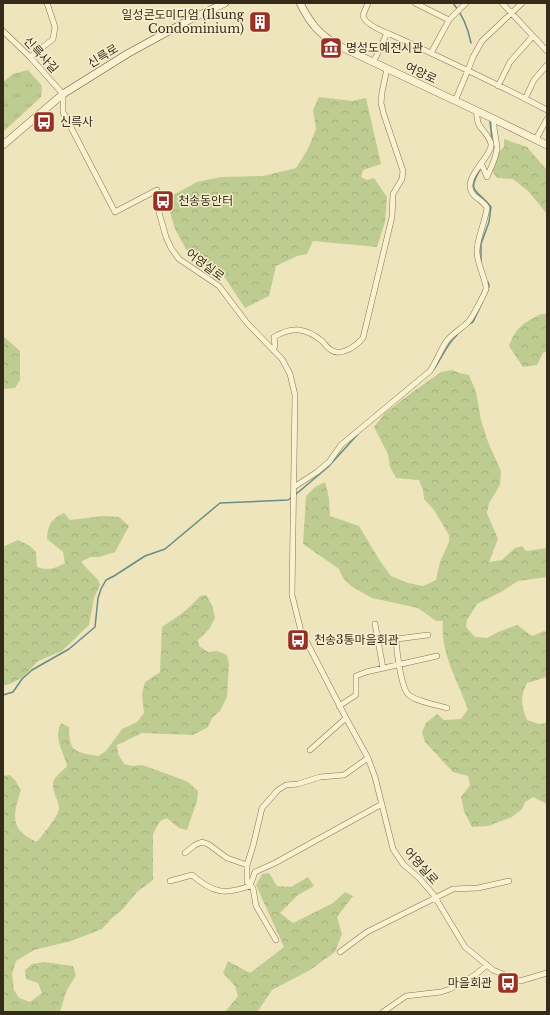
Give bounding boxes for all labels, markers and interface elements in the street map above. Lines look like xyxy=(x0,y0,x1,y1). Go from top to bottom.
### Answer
place label: 일성콘도미디엄 (Ilsung Condominium) xyxy=(121,7,245,36)
building icon: 일성콘도미디엄 (Ilsung Condominium) xyxy=(247,9,273,35)
street label: 신륵사길 xyxy=(21,33,62,76)
museum icon: 명성도예전시관 xyxy=(318,35,344,61)
street label: 신륵로 xyxy=(85,40,121,71)
place label: 명성도예전시관 xyxy=(346,40,423,55)
street label: 여양로 xyxy=(403,59,439,86)
bus stop icon: 신륵사 xyxy=(31,109,57,135)
place label: 신륵사 xyxy=(60,114,93,129)
bus stop icon: 천송동안터 xyxy=(150,188,176,214)
place label: 천송동안터 xyxy=(178,193,233,208)
street label: 어영실로 xyxy=(183,245,227,284)
bus stop icon: 천송3통마을회관 xyxy=(285,627,311,653)
place label: 천송3통마을회관 xyxy=(314,632,399,647)
street label: 어영실로 xyxy=(401,844,442,887)
bus stop icon: 마을회관 xyxy=(495,970,521,996)
place label: 마을회관 xyxy=(448,975,492,990)

